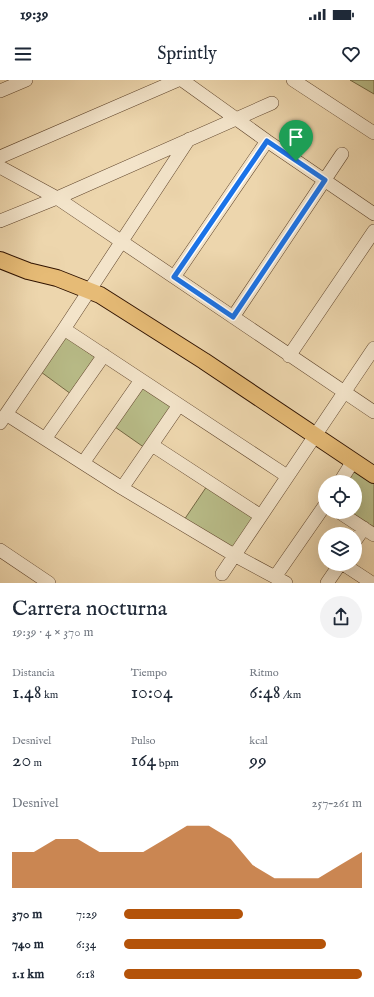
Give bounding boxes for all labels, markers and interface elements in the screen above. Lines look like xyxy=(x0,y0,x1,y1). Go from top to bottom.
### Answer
text: 19:39 xyxy=(20,5,48,24)
icon: menu xyxy=(12,43,34,65)
text: Sprintly xyxy=(157,43,217,66)
icon: heart xyxy=(340,43,362,65)
pin xyxy=(279,120,313,161)
icon: arrive xyxy=(285,126,307,148)
map controls xyxy=(318,475,362,571)
button: locate xyxy=(318,475,362,519)
button: layers xyxy=(318,527,362,571)
text: Carrera nocturna xyxy=(12,595,167,623)
button: share xyxy=(320,596,362,638)
text: 19:39 · 4 × 370 m xyxy=(12,624,93,641)
text: Distancia xyxy=(12,666,54,680)
text: Tiempo xyxy=(131,666,167,680)
text: Ritmo xyxy=(249,666,279,680)
text: 1.48 xyxy=(12,680,42,705)
text: 10:04 xyxy=(131,680,173,705)
text: 6:48 xyxy=(249,680,281,705)
text: km xyxy=(42,688,58,702)
text: /km xyxy=(281,688,301,702)
text: Desnivel xyxy=(12,734,51,748)
text: Pulso xyxy=(131,734,156,748)
text: kcal xyxy=(249,734,268,748)
text: 20 xyxy=(12,748,31,773)
text: 164 xyxy=(131,748,156,773)
text: 99 xyxy=(249,748,267,773)
text: m xyxy=(31,756,42,770)
text: bpm xyxy=(156,756,179,770)
text: Desnivel xyxy=(12,795,59,812)
text: 257–261 m xyxy=(312,795,362,812)
text: 370 m xyxy=(12,906,42,923)
text: 7:29 xyxy=(76,906,97,923)
text: 740 m xyxy=(12,936,44,953)
text: 6:34 xyxy=(76,936,96,953)
text: 1.1 km xyxy=(12,966,44,983)
text: 6:18 xyxy=(76,966,95,983)

